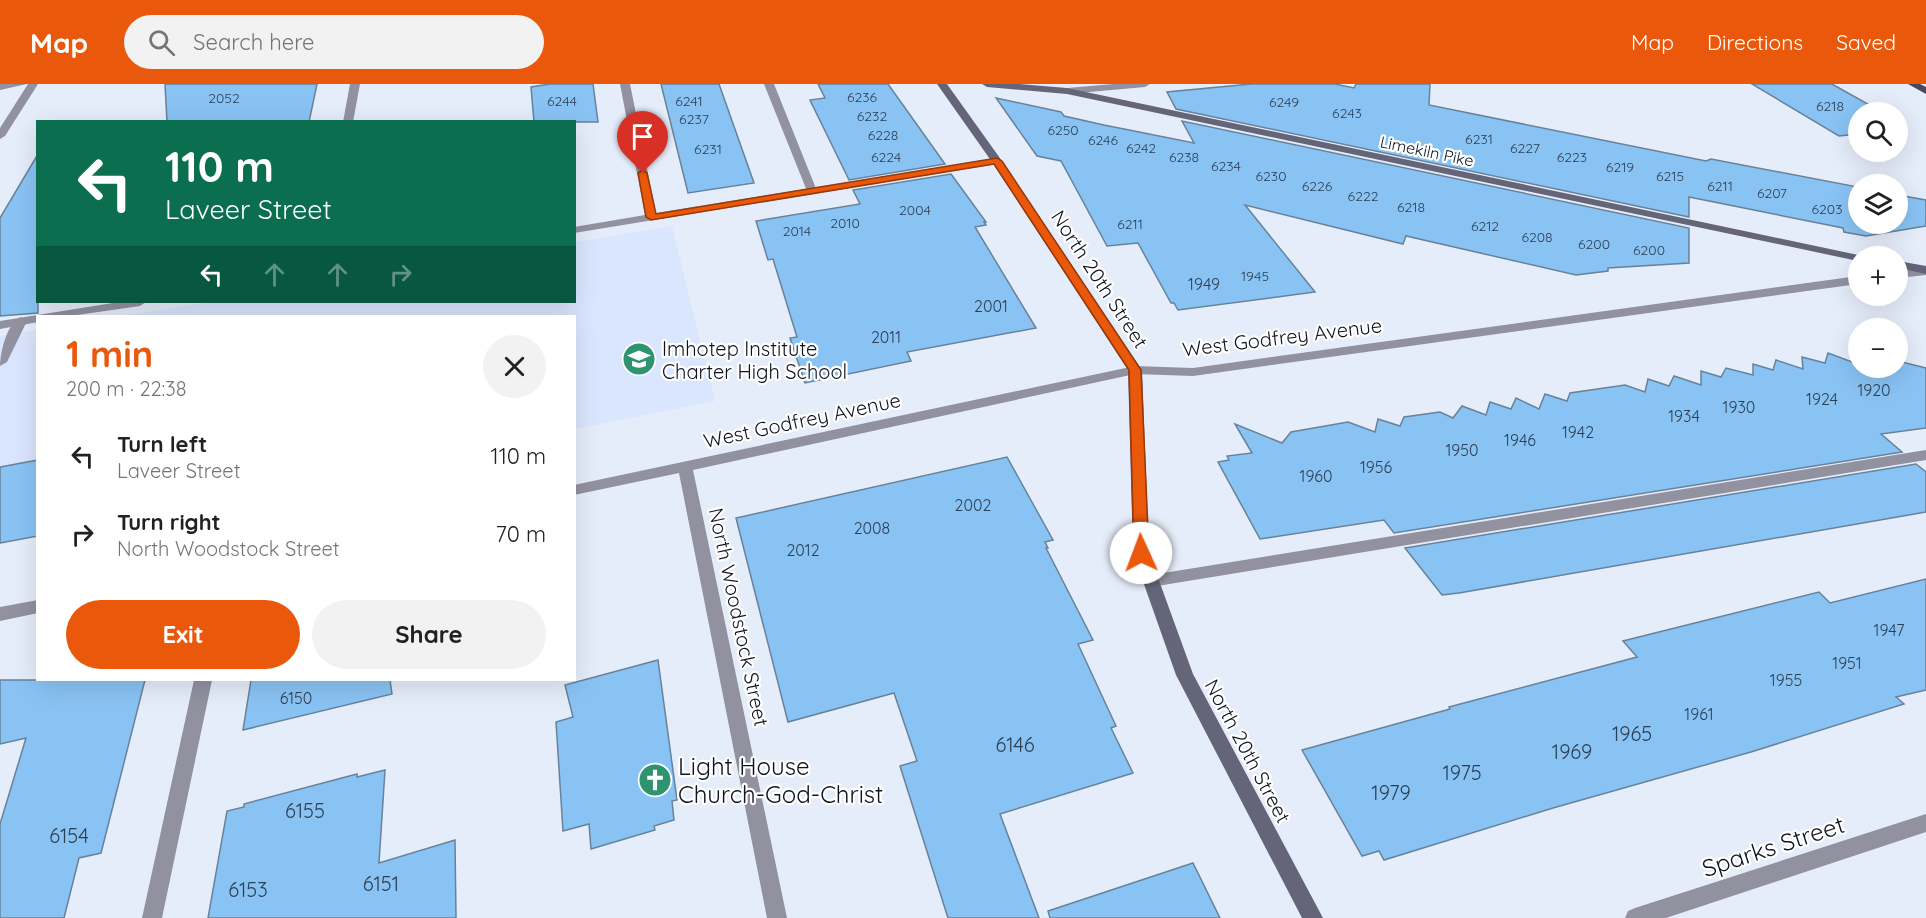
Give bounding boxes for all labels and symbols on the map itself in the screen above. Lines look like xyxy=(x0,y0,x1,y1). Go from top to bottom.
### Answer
house number: 6236 xyxy=(847,88,878,106)
house number: 2052 xyxy=(208,89,240,107)
house number: 6244 xyxy=(547,92,577,110)
house number: 6241 xyxy=(675,92,703,110)
house number: 6249 xyxy=(1269,93,1299,111)
house number: 6218 xyxy=(1816,97,1844,115)
house number: 6243 xyxy=(1332,104,1362,122)
house number: 6232 xyxy=(857,107,887,125)
house number: 6237 xyxy=(679,110,709,128)
pin xyxy=(617,111,668,173)
house number: 6250 xyxy=(1047,121,1079,139)
house number: 6228 xyxy=(868,126,898,144)
house number: 6231 xyxy=(1465,130,1493,148)
house number: 6246 xyxy=(1088,131,1118,149)
street label: Limekiln Pike xyxy=(1378,131,1476,171)
house number: 6242 xyxy=(1126,139,1156,157)
house number: 6227 xyxy=(1510,139,1540,157)
house number: 6231 xyxy=(694,140,722,158)
house number: 6224 xyxy=(871,148,901,166)
house number: 6238 xyxy=(1169,148,1199,166)
house number: 6223 xyxy=(1557,148,1587,166)
house number: 6234 xyxy=(1211,157,1241,175)
house number: 6219 xyxy=(1606,158,1634,176)
house number: 6230 xyxy=(1256,167,1286,185)
house number: 6215 xyxy=(1656,167,1684,185)
house number: 6226 xyxy=(1302,177,1333,195)
house number: 6211 xyxy=(1707,177,1733,195)
house number: 6207 xyxy=(1757,184,1787,202)
house number: 6222 xyxy=(1348,187,1379,205)
house number: 6218 xyxy=(1397,198,1425,216)
house number: 6203 xyxy=(1812,200,1842,218)
house number: 2004 xyxy=(899,201,931,219)
street label: North 20th Street xyxy=(1046,205,1154,353)
house number: 2010 xyxy=(830,214,860,232)
house number: 6211 xyxy=(1117,215,1143,233)
house number: 6212 xyxy=(1471,217,1499,235)
house number: 2014 xyxy=(783,222,811,240)
house number: 6208 xyxy=(1521,228,1553,246)
house number: 6200 xyxy=(1578,235,1610,253)
house number: 6200 xyxy=(1633,241,1665,259)
house number: 1945 xyxy=(1241,267,1269,285)
house number: 1949 xyxy=(1188,274,1220,294)
house number: 2001 xyxy=(974,296,1008,316)
street label: West Godfrey Avenue xyxy=(1181,312,1383,362)
house number: 2011 xyxy=(871,327,901,347)
place label: Imhotep Institute Charter High School xyxy=(662,336,847,384)
school or university icon: Imhotep Institute Charter High School xyxy=(621,341,657,377)
house number: 1920 xyxy=(1857,380,1891,400)
street label: West Godfrey Avenue xyxy=(701,387,903,453)
house number: 1924 xyxy=(1806,389,1838,409)
house number: 1930 xyxy=(1723,397,1755,417)
house number: 1934 xyxy=(1668,406,1700,426)
house number: 1942 xyxy=(1562,422,1594,442)
house number: 1946 xyxy=(1504,430,1536,450)
house number: 1950 xyxy=(1445,440,1479,460)
house number: 1956 xyxy=(1360,457,1392,477)
house number: 1960 xyxy=(1300,466,1332,486)
house number: 2002 xyxy=(955,495,992,515)
street label: North Woodstock Street xyxy=(704,506,774,729)
house number: 2008 xyxy=(854,518,890,538)
position arrow xyxy=(1109,521,1173,585)
house number: 2012 xyxy=(786,540,820,560)
house number: 1947 xyxy=(1873,620,1905,640)
house number: 1951 xyxy=(1832,653,1862,673)
house number: 1955 xyxy=(1770,670,1802,690)
street label: North 20th Street xyxy=(1200,675,1297,827)
house number: 6150 xyxy=(280,688,312,708)
house number: 1961 xyxy=(1684,704,1714,724)
house number: 1965 xyxy=(1612,721,1652,746)
house number: 6146 xyxy=(995,732,1035,757)
house number: 1969 xyxy=(1552,739,1592,764)
place label: Light House Church-God-Christ xyxy=(678,751,883,809)
house number: 1975 xyxy=(1442,760,1482,785)
church icon: Light House Church-God-Christ xyxy=(637,762,673,798)
house number: 1979 xyxy=(1371,780,1411,805)
house number: 6155 xyxy=(285,798,325,823)
street label: Sparks Street xyxy=(1698,809,1848,883)
house number: 6154 xyxy=(49,823,89,848)
house number: 6151 xyxy=(363,871,399,896)
house number: 6153 xyxy=(228,877,268,902)

